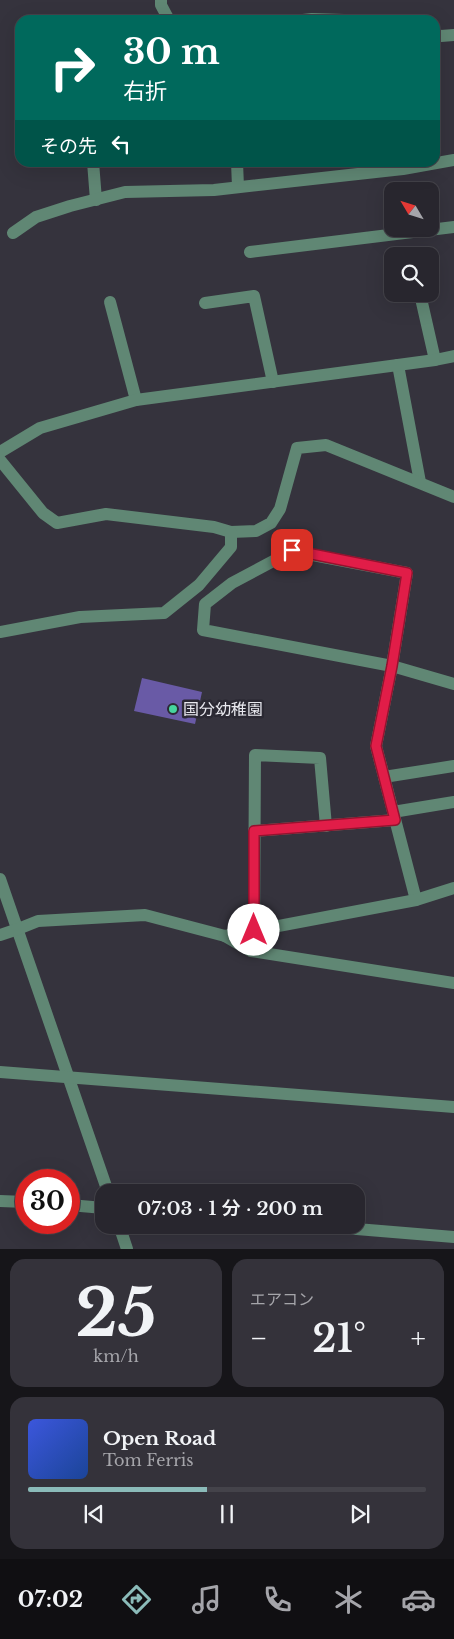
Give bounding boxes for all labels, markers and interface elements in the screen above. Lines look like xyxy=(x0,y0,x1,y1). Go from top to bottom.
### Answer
text: 30 m xyxy=(123,30,220,73)
icon: right xyxy=(40,35,105,100)
text: 右折 xyxy=(123,78,167,105)
icon: left xyxy=(107,130,135,158)
text: その先 xyxy=(40,135,97,158)
north arrow xyxy=(384,182,439,238)
map controls xyxy=(384,182,439,302)
button: search xyxy=(384,247,439,302)
pin xyxy=(271,529,313,571)
icon: arrive xyxy=(278,536,306,564)
place label: 国分幼稚園 xyxy=(183,699,263,719)
marker: 国分幼稚園 xyxy=(167,703,179,715)
position arrow xyxy=(227,903,279,955)
speed limit sign: 30 xyxy=(15,1169,80,1234)
text: 07:03 · 1 分 · 200 m xyxy=(137,1197,323,1220)
text: 25 xyxy=(76,1273,157,1354)
text: エアコン xyxy=(250,1289,314,1309)
text: 21° xyxy=(312,1315,366,1362)
text: − xyxy=(250,1321,268,1356)
text: + xyxy=(411,1321,426,1356)
text: km/h xyxy=(93,1346,139,1366)
text: Open Road xyxy=(103,1427,216,1450)
text: Tom Ferris xyxy=(103,1450,194,1470)
icon: previous xyxy=(80,1500,108,1528)
icon: pause xyxy=(213,1500,241,1528)
icon: next xyxy=(346,1500,374,1528)
icon: directions xyxy=(119,1582,154,1617)
icon: music xyxy=(189,1582,224,1617)
icon: phone xyxy=(260,1582,295,1617)
icon: climate xyxy=(331,1582,366,1617)
icon: car xyxy=(401,1582,436,1617)
text: 07:02 xyxy=(18,1586,83,1613)

